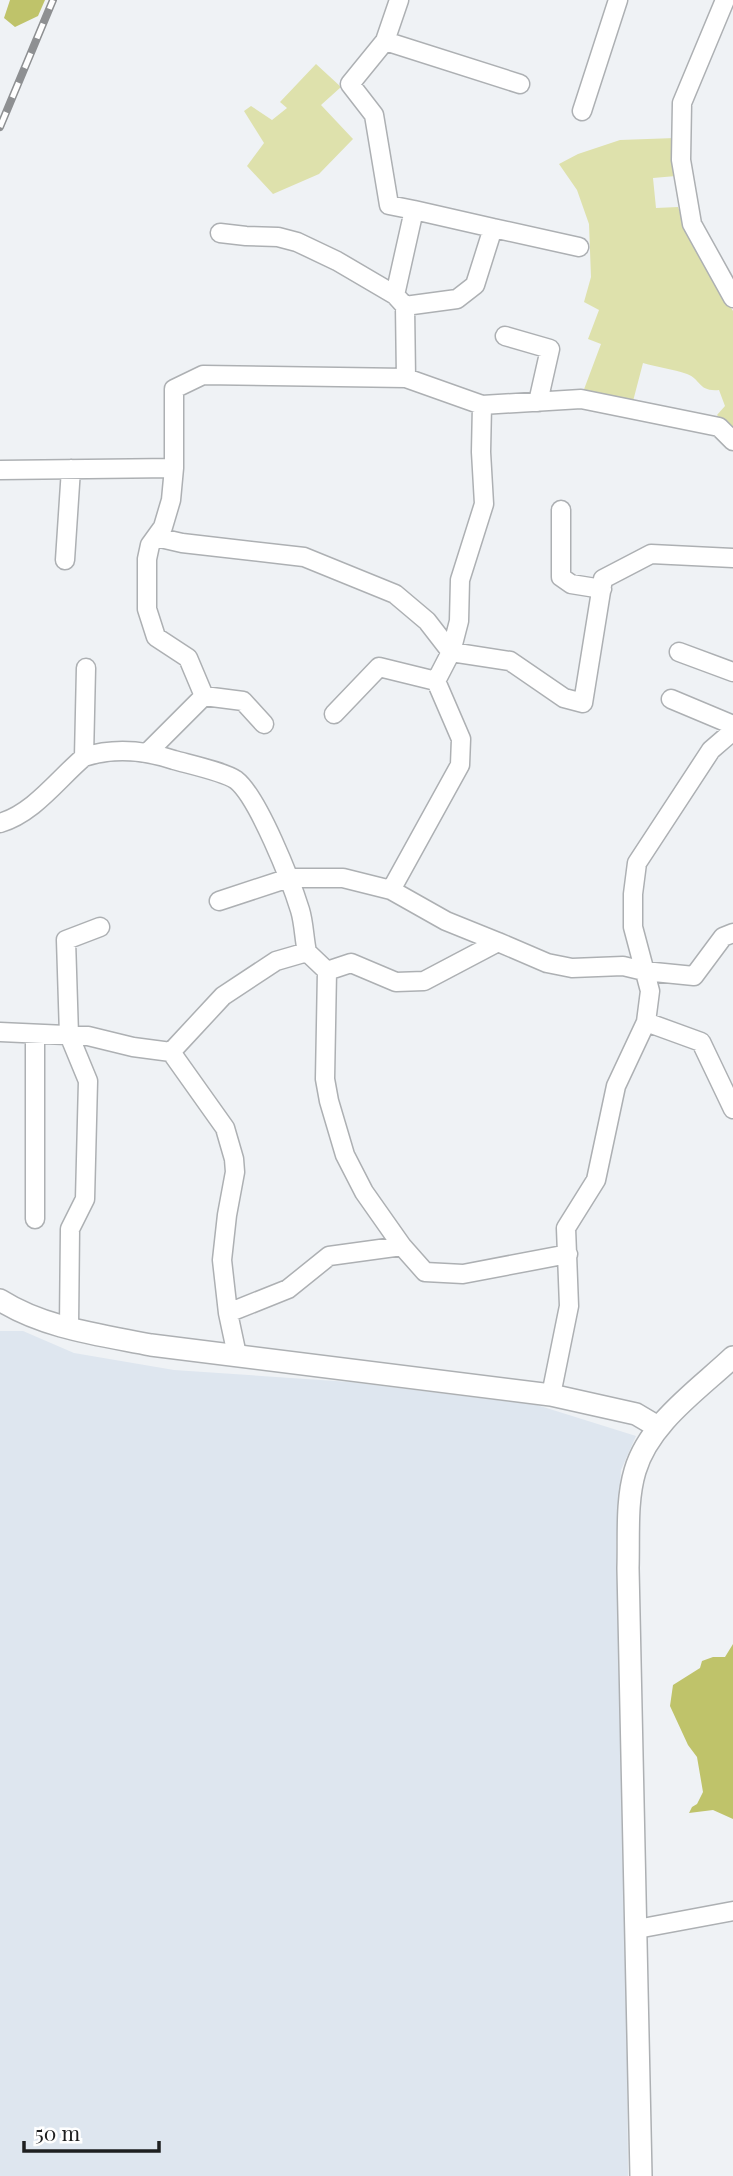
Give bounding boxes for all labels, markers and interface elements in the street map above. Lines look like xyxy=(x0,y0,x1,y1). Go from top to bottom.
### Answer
scale bar xyxy=(24,2110,159,2154)
text: 50 m xyxy=(35,2118,81,2146)

